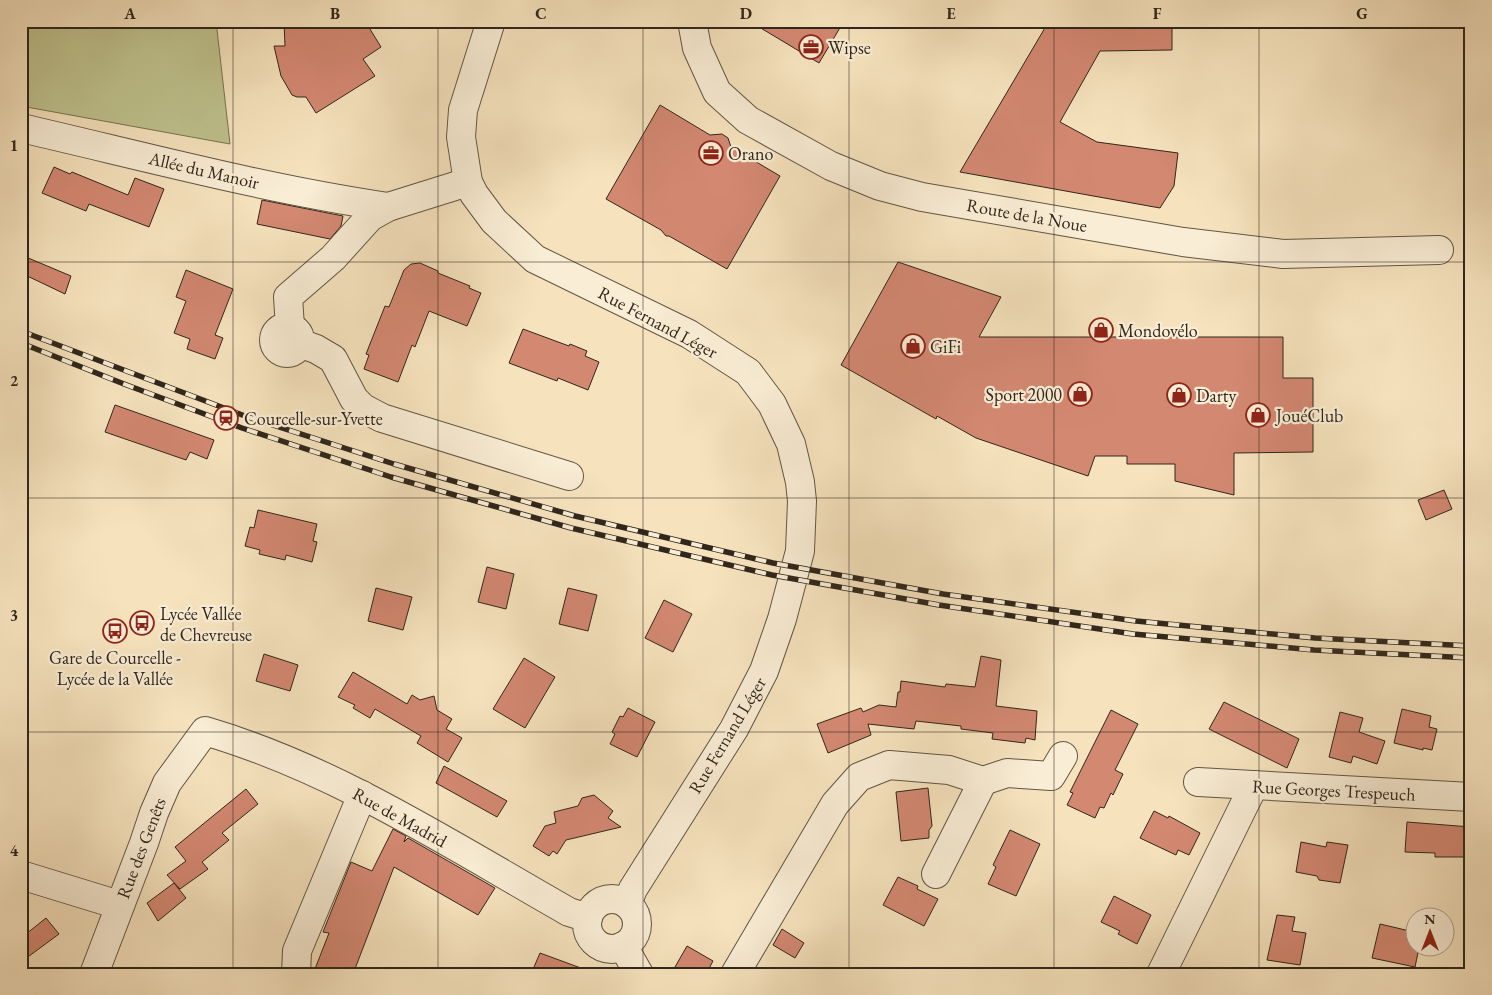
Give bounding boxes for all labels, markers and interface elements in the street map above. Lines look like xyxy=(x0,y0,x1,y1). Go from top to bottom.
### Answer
text: A xyxy=(123,3,136,24)
text: B xyxy=(330,3,340,24)
text: C xyxy=(535,3,547,24)
text: D xyxy=(740,3,752,24)
text: E xyxy=(946,3,956,24)
text: F xyxy=(1153,3,1162,24)
text: G xyxy=(1356,3,1368,24)
office icon: Wipse xyxy=(798,34,824,60)
place label: Wipse xyxy=(828,36,871,59)
text: 1 xyxy=(10,135,18,156)
office icon: Orano xyxy=(698,140,724,166)
place label: Orano xyxy=(728,142,773,165)
street label: Allée du Manoir xyxy=(146,146,261,194)
street label: Route de la Noue xyxy=(965,193,1089,237)
street label: Rue Fernand Léger xyxy=(594,281,722,363)
shop icon: Mondovélo xyxy=(1088,317,1114,343)
place label: Mondovélo xyxy=(1118,319,1198,342)
shop icon: GiFi xyxy=(900,333,926,359)
place label: GiFi xyxy=(930,335,962,358)
text: 2 xyxy=(10,370,19,391)
shop icon: Sport 2000 xyxy=(1067,381,1093,407)
shop icon: Darty xyxy=(1166,382,1192,408)
place label: Sport 2000 xyxy=(986,383,1062,406)
place label: Darty xyxy=(1196,384,1236,407)
shop icon: JouéClub xyxy=(1245,402,1271,428)
place label: JouéClub xyxy=(1274,404,1343,427)
station icon: Courcelle-sur-Yvette xyxy=(213,405,239,431)
place label: Courcelle-sur-Yvette xyxy=(244,407,383,430)
place label: Lycée Vallée de Chevreuse xyxy=(160,602,252,646)
text: 3 xyxy=(10,605,18,626)
bus stop icon: Lycée Vallée de Chevreuse xyxy=(129,610,155,636)
bus stop icon: Gare de Courcelle - Lycée de la Vallée xyxy=(102,618,128,644)
place label: Gare de Courcelle - Lycée de la Vallée xyxy=(49,646,181,690)
street label: Rue Fernand Léger xyxy=(683,673,771,797)
street label: Rue Georges Trespeuch xyxy=(1252,774,1416,806)
street label: Rue de Madrid xyxy=(349,782,452,853)
street label: Rue des Genêts xyxy=(111,794,171,902)
text: 4 xyxy=(10,840,19,861)
north arrow xyxy=(1404,908,1454,958)
text: N xyxy=(1424,910,1436,928)

